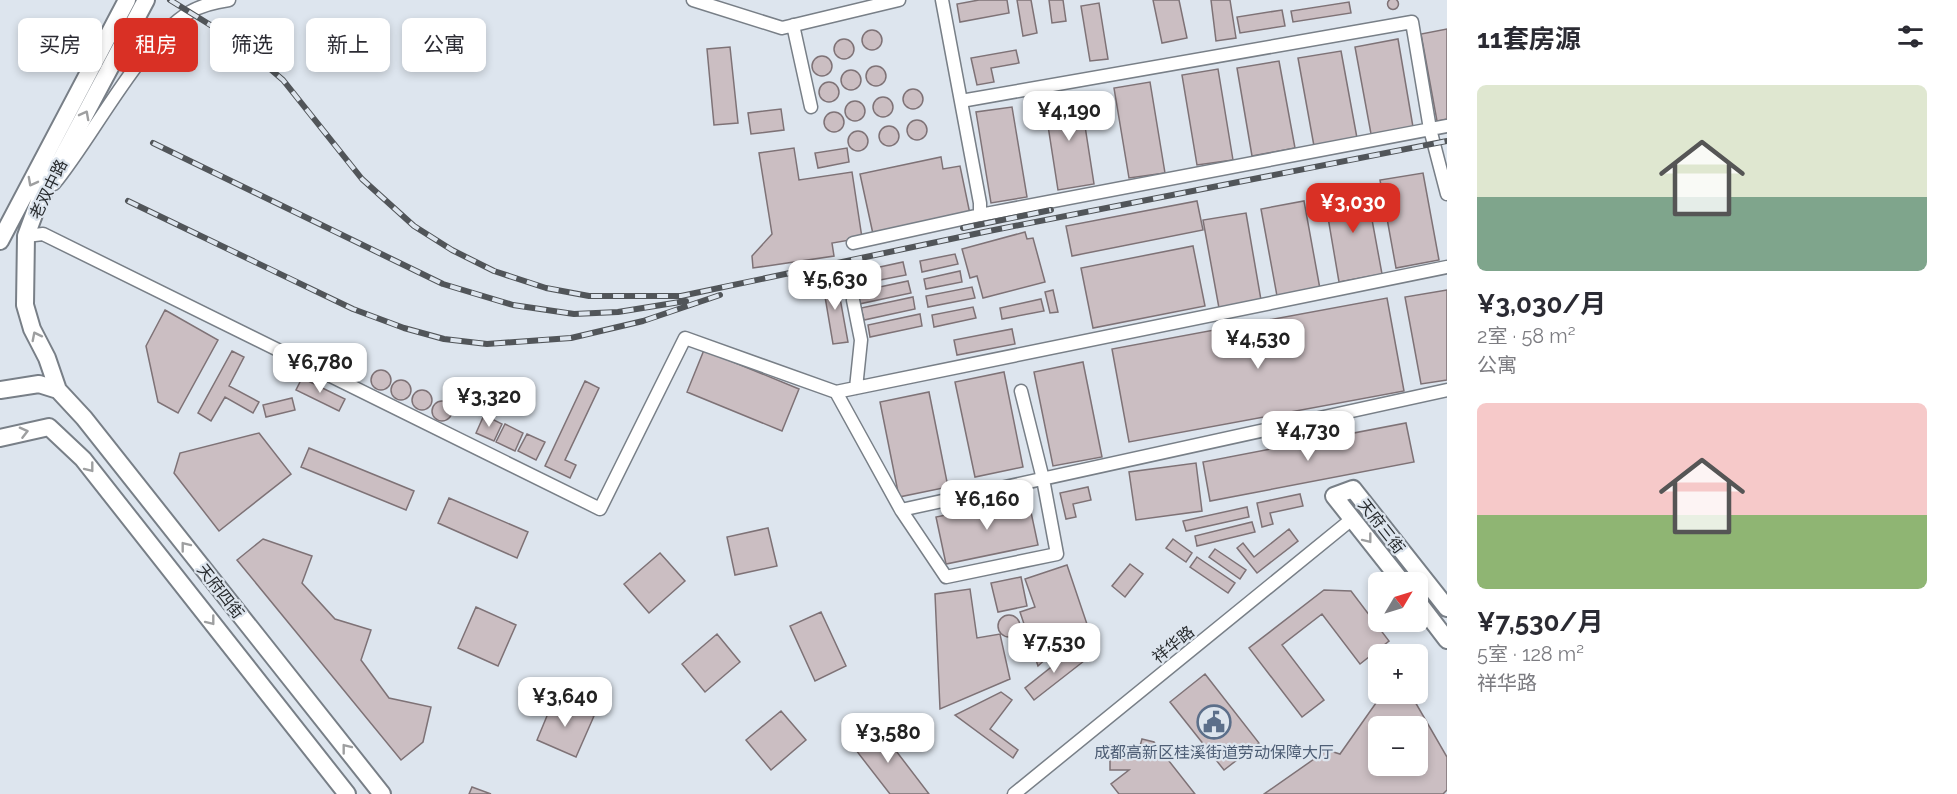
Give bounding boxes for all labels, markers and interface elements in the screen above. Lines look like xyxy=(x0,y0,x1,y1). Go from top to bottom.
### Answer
chip: 买房 xyxy=(18,18,102,72)
chip: 租房 xyxy=(114,18,198,72)
chip: 筛选 xyxy=(210,18,294,72)
chip: 新上 xyxy=(306,18,390,72)
chip: 公寓 xyxy=(402,18,486,72)
icon: filters xyxy=(1894,20,1927,53)
text: 11套房源 xyxy=(1477,24,1581,54)
pin: ¥4,190 xyxy=(1020,91,1118,142)
text: ¥4,190 xyxy=(1037,98,1101,122)
one-way arrow xyxy=(78,111,89,121)
icon: home xyxy=(1648,124,1756,232)
street label: 老双中路 xyxy=(26,156,71,222)
one-way arrow xyxy=(28,176,39,186)
pin: ¥3,030 xyxy=(1304,183,1402,234)
text: ¥3,030 xyxy=(1320,190,1386,214)
pin: ¥5,630 xyxy=(786,260,884,311)
text: ¥5,630 xyxy=(802,267,868,291)
text: ¥3,030/月 xyxy=(1477,289,1606,319)
pin: ¥4,530 xyxy=(1209,319,1307,370)
text: 2室 · 58 m² xyxy=(1477,324,1575,348)
text: ¥4,530 xyxy=(1226,326,1290,350)
one-way arrow xyxy=(32,332,43,343)
pin: ¥6,780 xyxy=(271,343,369,394)
text: ¥6,780 xyxy=(287,350,353,374)
text: 公寓 xyxy=(1477,353,1517,377)
pin: ¥3,320 xyxy=(440,377,538,428)
text: ¥3,320 xyxy=(457,384,521,408)
pin: ¥4,730 xyxy=(1259,411,1357,462)
text: ¥4,730 xyxy=(1276,418,1340,442)
one-way arrow xyxy=(19,426,29,439)
icon: home xyxy=(1648,442,1756,550)
one-way arrow xyxy=(83,461,94,472)
pin: ¥6,160 xyxy=(938,480,1036,531)
text: ¥6,160 xyxy=(954,487,1020,511)
street label: 天府三街 xyxy=(1354,495,1409,557)
one-way arrow xyxy=(1360,532,1371,543)
one-way arrow xyxy=(182,542,193,553)
street label: 天府四街 xyxy=(193,560,248,622)
north arrow xyxy=(1368,572,1428,632)
map controls xyxy=(1368,572,1428,776)
text: ¥7,530/月 xyxy=(1477,607,1603,637)
one-way arrow xyxy=(204,614,215,625)
street label: 祥华路 xyxy=(1149,622,1198,667)
pin: ¥7,530 xyxy=(1005,623,1103,674)
text: ¥7,530 xyxy=(1022,630,1086,654)
text: 5室 · 128 m² xyxy=(1477,642,1584,666)
button: + xyxy=(1368,644,1428,704)
text: 祥华路 xyxy=(1477,671,1537,695)
pin: ¥3,640 xyxy=(516,677,614,728)
text: ¥3,640 xyxy=(532,684,598,708)
public building icon: 成都高新区桂溪街道劳动保障大厅 xyxy=(1196,704,1232,740)
pin: ¥3,580 xyxy=(839,713,937,764)
button: − xyxy=(1368,716,1428,776)
text: ¥3,580 xyxy=(855,720,921,744)
place label: 成都高新区桂溪街道劳动保障大厅 xyxy=(1094,743,1334,762)
one-way arrow xyxy=(342,744,353,755)

